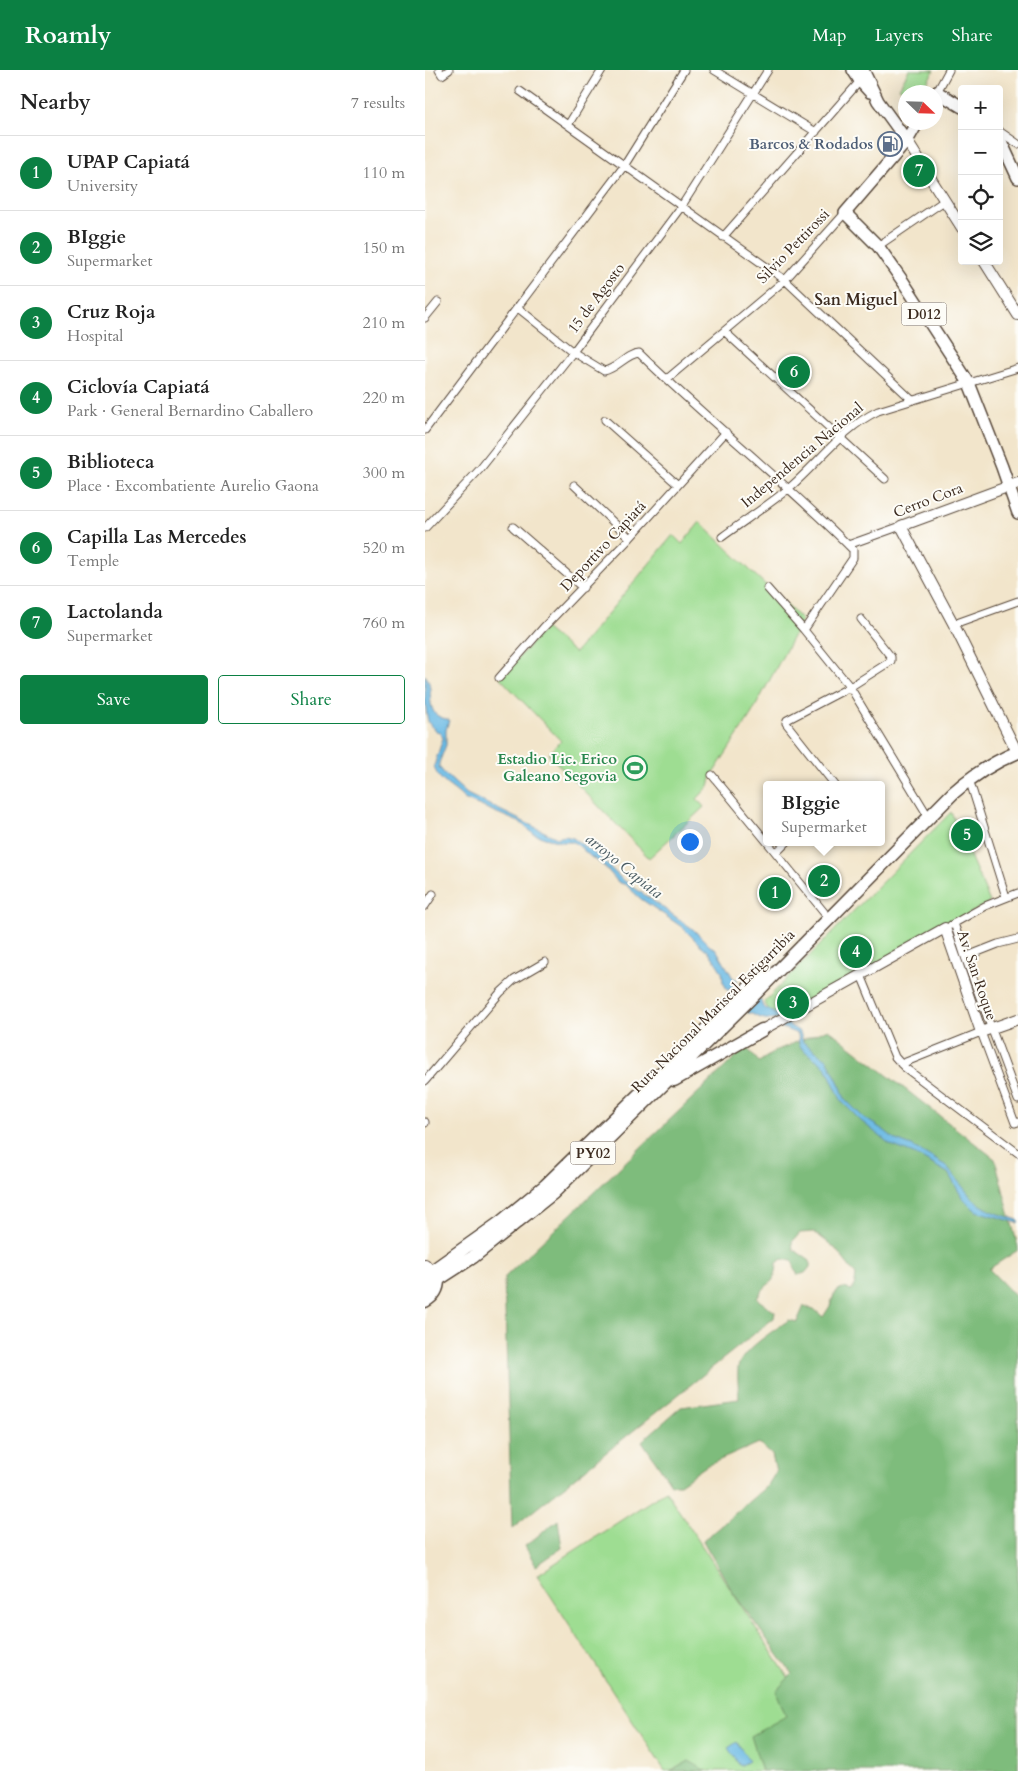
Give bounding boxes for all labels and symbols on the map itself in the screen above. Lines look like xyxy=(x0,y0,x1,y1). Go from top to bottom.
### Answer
north arrow xyxy=(898,85,943,130)
fuel station icon: Barcos & Rodados xyxy=(877,131,903,157)
place label: Barcos & Rodados xyxy=(749,134,873,154)
pin: 7 xyxy=(903,152,935,190)
street label: Silvio Pettirossi xyxy=(752,204,834,288)
street label: 15 de Agosto xyxy=(563,259,629,337)
district label: San Miguel xyxy=(814,289,898,311)
road number: D012 xyxy=(901,302,947,325)
pin: 6 xyxy=(778,353,810,391)
street label: Independencia Nacional xyxy=(737,398,868,512)
street label: Cerro Cora xyxy=(890,477,966,522)
street label: Deportivo Capiatá xyxy=(556,496,651,596)
place label: Estadio Lic. Erico Galeano Segovia xyxy=(497,749,618,786)
sports icon: Estadio Lic. Erico Galeano Segovia xyxy=(622,755,648,781)
pin: 5 xyxy=(951,816,983,854)
water label: arroyo Capiata xyxy=(581,828,667,904)
your location xyxy=(677,829,703,855)
pin: 2 xyxy=(808,862,840,900)
pin: 1 xyxy=(759,874,791,912)
street label: Ruta Nacional Mariscal Estigarribia xyxy=(627,924,800,1097)
street label: Av. San Roque xyxy=(952,927,1002,1023)
pin: 4 xyxy=(840,933,872,971)
pin: 3 xyxy=(777,984,809,1022)
road number: PY02 xyxy=(571,1142,615,1164)

